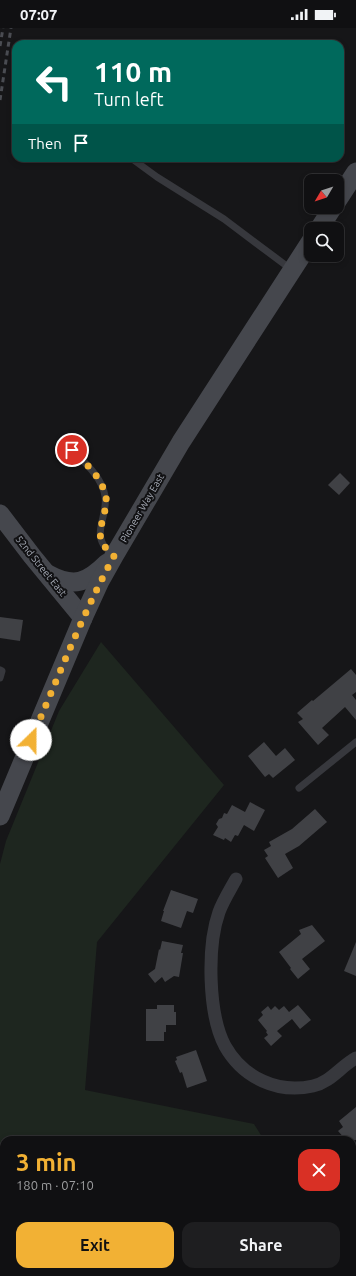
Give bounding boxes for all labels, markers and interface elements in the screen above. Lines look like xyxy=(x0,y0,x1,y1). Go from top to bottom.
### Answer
text: 07:07 xyxy=(20,6,58,23)
icon: left xyxy=(28,56,80,108)
text: 110 m xyxy=(94,56,172,87)
text: Turn left xyxy=(94,89,164,109)
icon: arrive xyxy=(70,132,92,154)
text: Then xyxy=(28,135,62,152)
north arrow xyxy=(304,174,344,214)
map controls xyxy=(304,174,344,262)
button: search xyxy=(304,222,344,262)
pin xyxy=(55,433,89,467)
icon: arrive xyxy=(61,439,83,461)
street label: Pioneer Way East xyxy=(118,472,166,544)
street label: 52nd Street East xyxy=(13,534,69,598)
position arrow xyxy=(10,719,52,761)
text: 3 min xyxy=(16,1149,77,1176)
button: close xyxy=(298,1149,340,1191)
text: 180 m · 07:10 xyxy=(16,1178,94,1192)
button: Exit xyxy=(16,1222,174,1268)
button: Share xyxy=(182,1222,340,1268)

